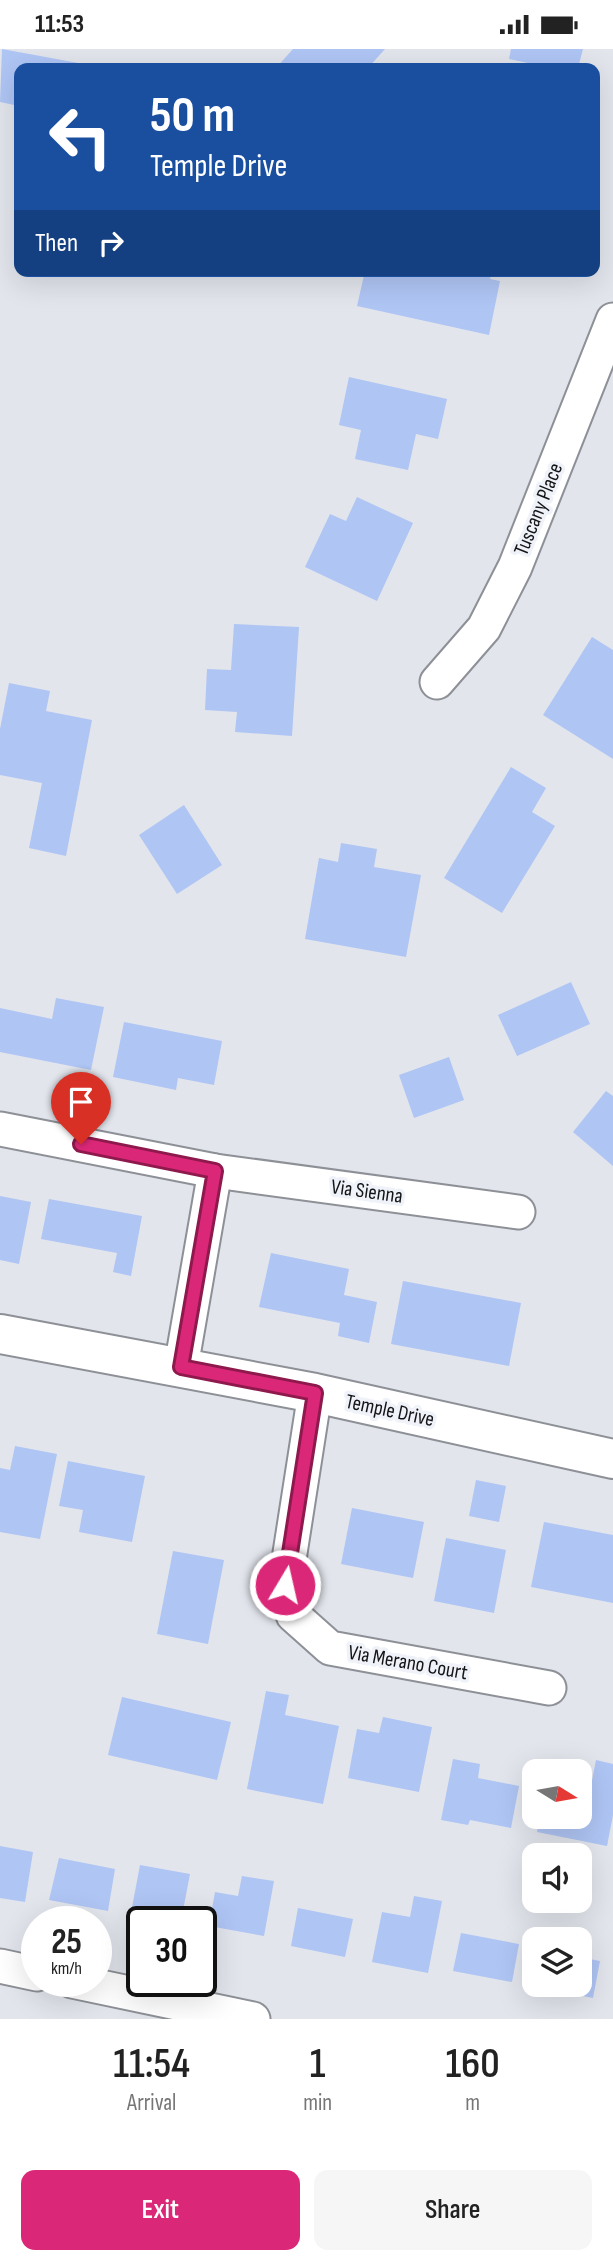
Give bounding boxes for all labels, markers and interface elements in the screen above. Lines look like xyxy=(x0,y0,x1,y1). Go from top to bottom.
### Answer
text: 11:53 xyxy=(35,9,84,40)
text: 50 m xyxy=(150,87,235,146)
icon: left xyxy=(35,91,126,182)
text: Temple Drive xyxy=(150,147,287,186)
icon: right xyxy=(92,224,130,262)
text: Then xyxy=(35,228,78,259)
street label: Tuscany Place xyxy=(509,459,568,559)
pin xyxy=(51,1072,111,1144)
icon: arrive xyxy=(62,1083,100,1121)
street label: Via Sienna xyxy=(329,1174,404,1209)
street label: Temple Drive xyxy=(343,1389,437,1432)
position arrow xyxy=(248,1548,322,1622)
street label: Via Merano Court xyxy=(346,1640,470,1685)
north arrow xyxy=(522,1759,592,1829)
map controls xyxy=(522,1759,592,1997)
button: sound xyxy=(522,1843,592,1913)
speed limit sign: 30 xyxy=(126,1906,217,1997)
text: 25 xyxy=(51,1921,82,1964)
button: layers xyxy=(522,1927,592,1997)
text: km/h xyxy=(51,1958,82,1979)
text: 11:54 xyxy=(113,2039,190,2090)
text: 1 xyxy=(310,2039,326,2090)
text: 160 xyxy=(445,2039,500,2090)
text: Arrival xyxy=(127,2089,176,2117)
text: min xyxy=(303,2089,332,2117)
text: m xyxy=(465,2089,480,2117)
button: Exit xyxy=(21,2170,300,2250)
button: Share xyxy=(314,2170,592,2250)

